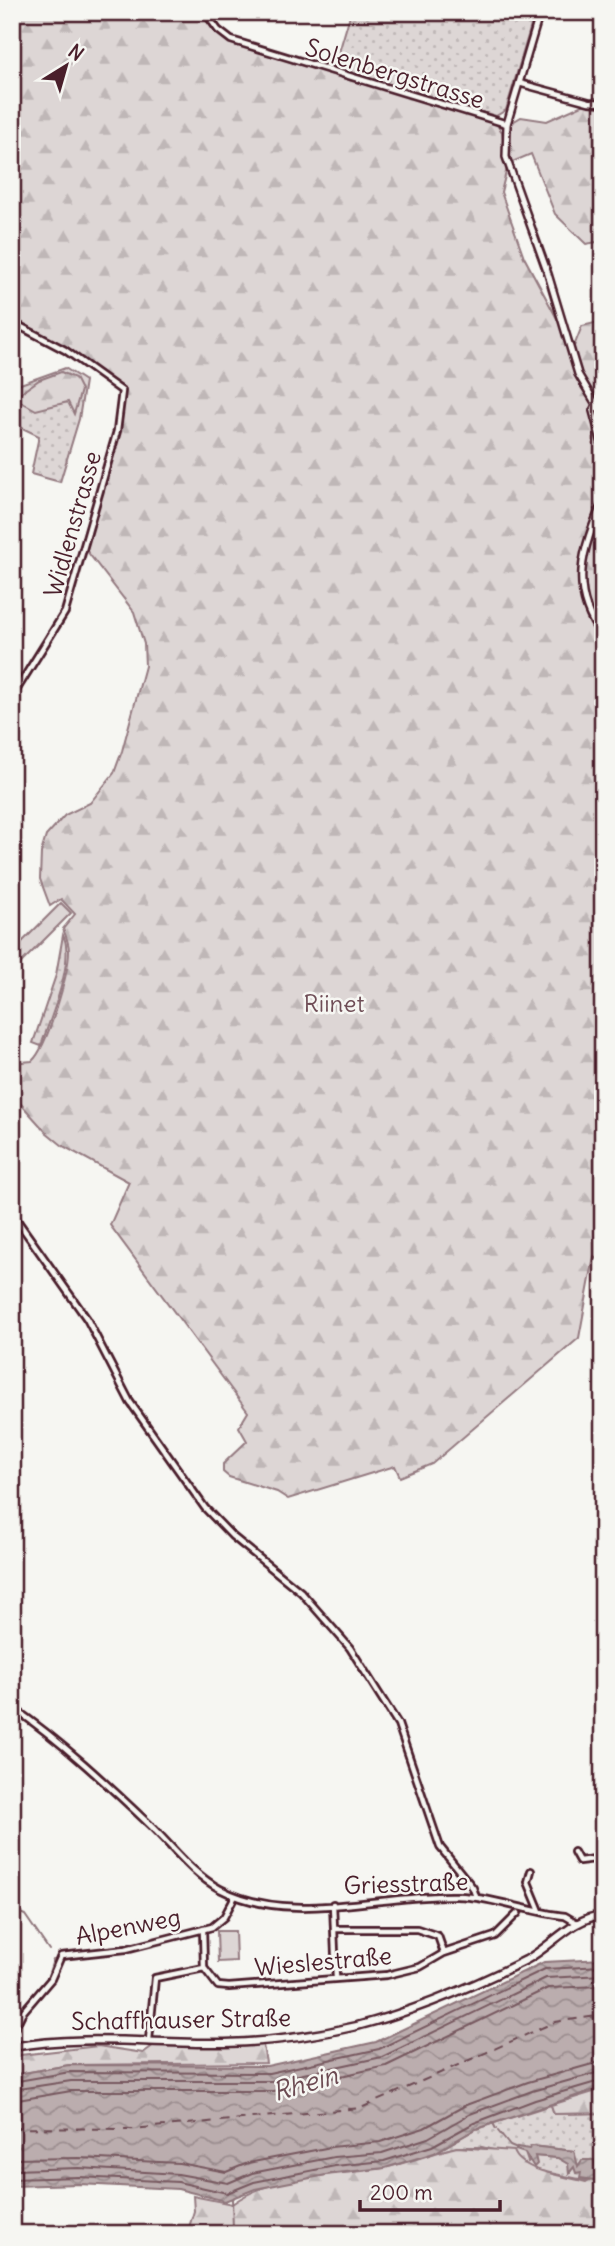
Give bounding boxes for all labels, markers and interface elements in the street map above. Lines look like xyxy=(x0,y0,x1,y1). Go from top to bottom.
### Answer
north arrow xyxy=(32,32,102,102)
street label: Solenbergstrasse xyxy=(302,32,488,114)
text: N xyxy=(64,39,89,66)
street label: Widlenstrasse xyxy=(37,448,107,600)
park label: Riinet xyxy=(304,988,364,1018)
street label: Griesstraße xyxy=(343,1866,469,1900)
street label: Alpenweg xyxy=(73,1901,183,1951)
street label: Wieslestraße xyxy=(253,1940,393,1982)
street label: Schaffhauser Straße xyxy=(71,2002,291,2036)
water label: Rhein xyxy=(269,2058,342,2108)
scale bar xyxy=(360,2169,500,2213)
text: 200 m xyxy=(370,2179,433,2206)

